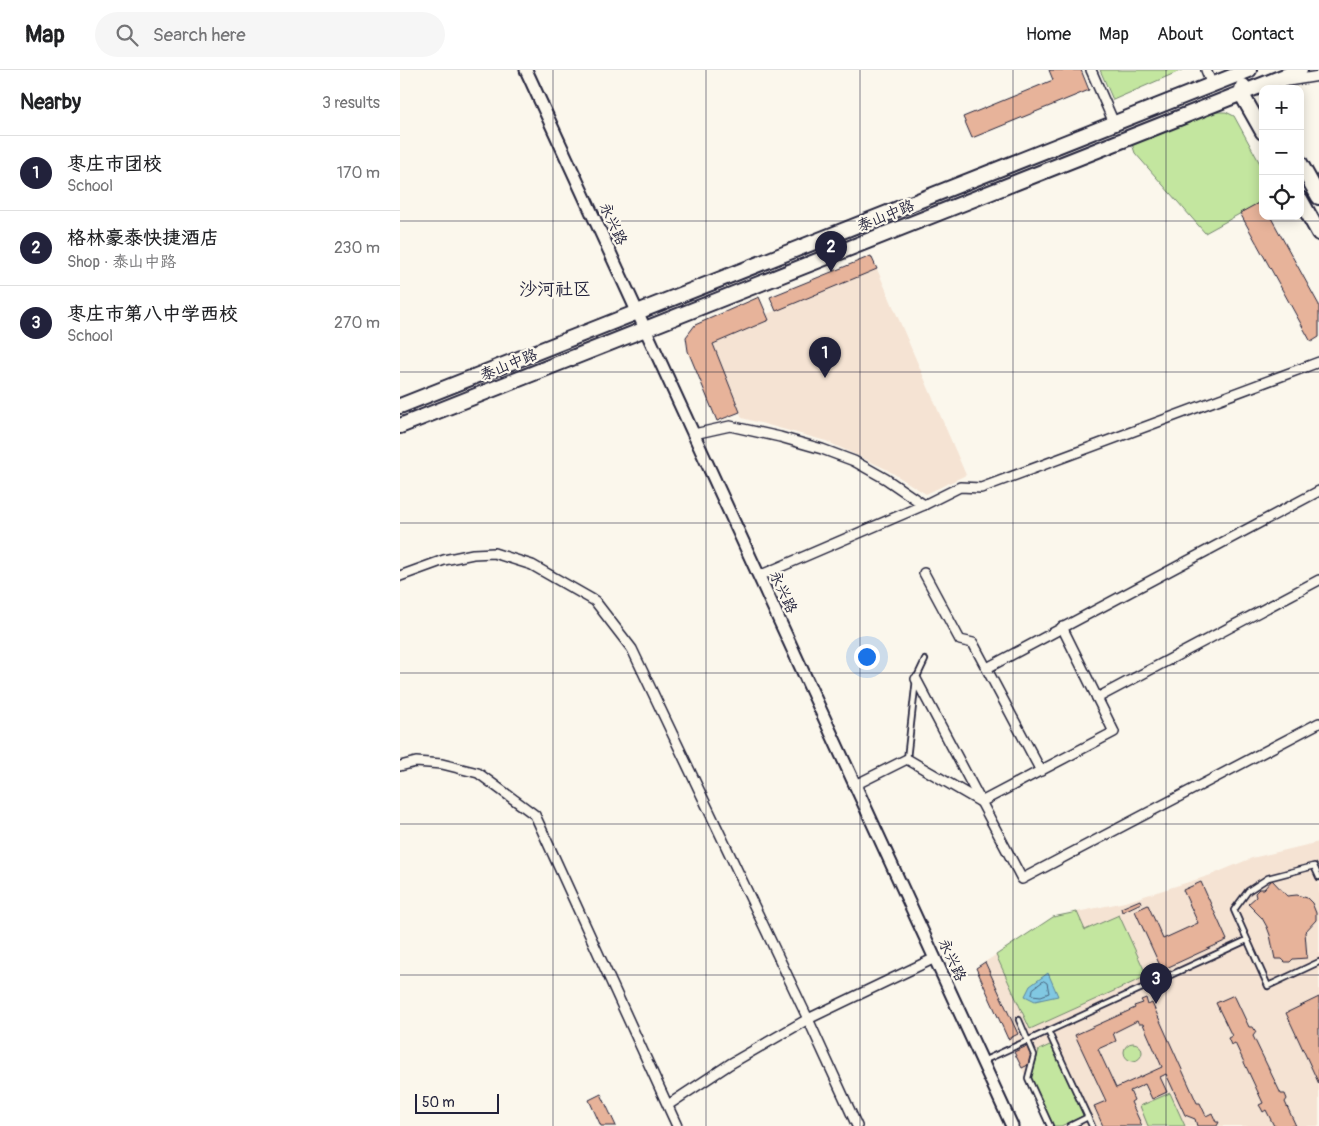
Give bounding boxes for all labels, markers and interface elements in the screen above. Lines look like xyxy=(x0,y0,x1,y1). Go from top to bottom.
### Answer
search box xyxy=(95,12,445,57)
text: Map xyxy=(25,20,65,49)
icon: search xyxy=(113,21,141,49)
text: Search here xyxy=(153,23,246,47)
text: Home xyxy=(1026,23,1071,46)
text: Map xyxy=(1099,23,1129,46)
text: About xyxy=(1157,23,1203,46)
text: Contact xyxy=(1231,23,1294,46)
map controls xyxy=(1259,85,1304,220)
button: + xyxy=(1259,85,1304,130)
text: Nearby xyxy=(20,89,81,116)
text: 3 results xyxy=(322,93,380,113)
button: − xyxy=(1259,130,1304,175)
text: 枣庄市团校 xyxy=(67,152,162,176)
text: 1 xyxy=(33,163,39,183)
text: 170 m xyxy=(337,163,380,183)
button: locate xyxy=(1259,175,1304,220)
text: School xyxy=(67,176,113,196)
street label: 泰山中路 xyxy=(855,196,917,236)
street label: 永兴路 xyxy=(595,200,631,248)
text: 格林豪泰快捷酒店 xyxy=(67,226,219,250)
pin: 2 xyxy=(815,231,847,272)
text: 2 xyxy=(32,238,40,258)
text: 230 m xyxy=(334,238,380,258)
text: Shop · 泰山中路 xyxy=(67,252,176,272)
district label: 沙河社区 xyxy=(519,278,591,301)
text: 枣庄市第八中学西校 xyxy=(67,302,238,326)
text: 3 xyxy=(32,313,40,333)
text: 270 m xyxy=(334,313,380,333)
text: School xyxy=(67,326,113,346)
pin: 1 xyxy=(809,337,841,378)
street label: 泰山中路 xyxy=(478,345,540,385)
street label: 永兴路 xyxy=(765,568,801,616)
your location xyxy=(854,644,880,670)
street label: 永兴路 xyxy=(934,936,970,984)
pin: 3 xyxy=(1140,963,1172,1004)
scale bar xyxy=(415,1091,499,1114)
text: 50 m xyxy=(422,1094,455,1111)

